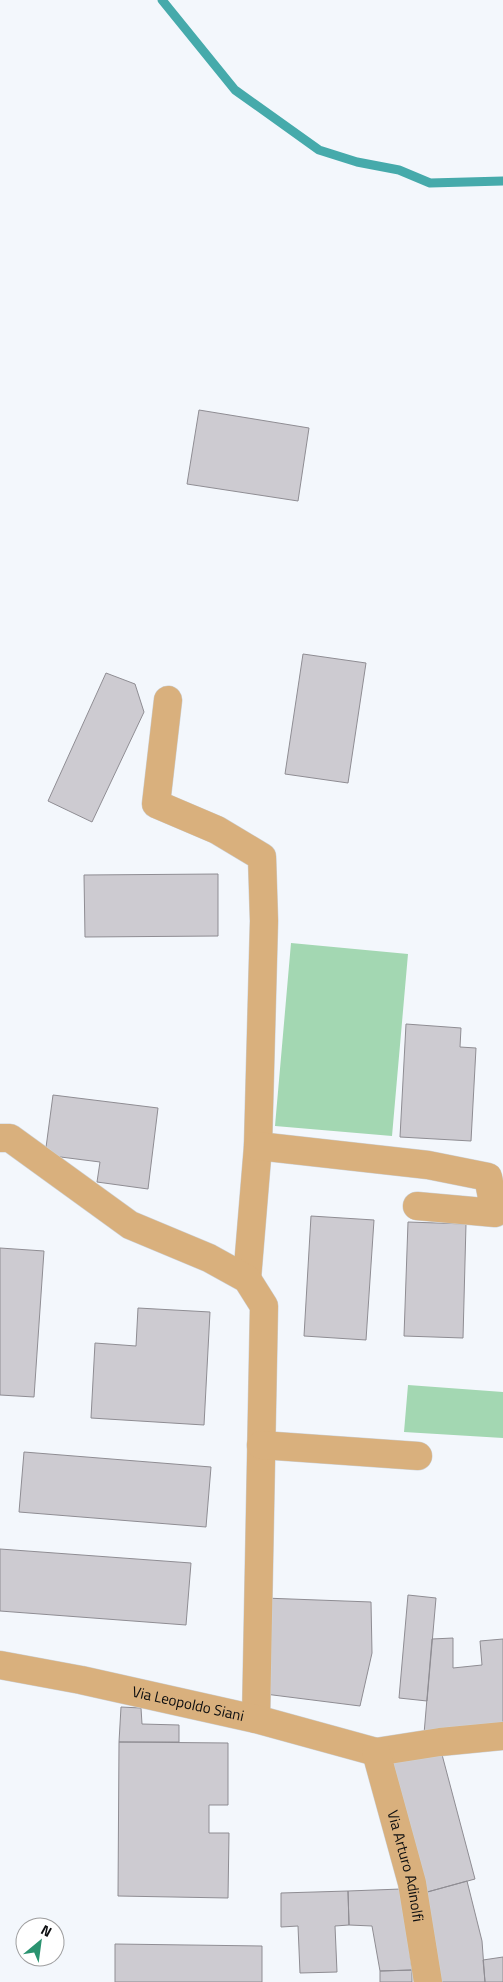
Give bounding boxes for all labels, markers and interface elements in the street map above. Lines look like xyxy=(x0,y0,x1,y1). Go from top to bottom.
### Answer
street label: Via Leopoldo Siani xyxy=(130,1680,246,1727)
street label: Via Arturo Adinolfi xyxy=(382,1807,430,1924)
north arrow xyxy=(15,1917,65,1967)
text: N xyxy=(37,1919,56,1942)

